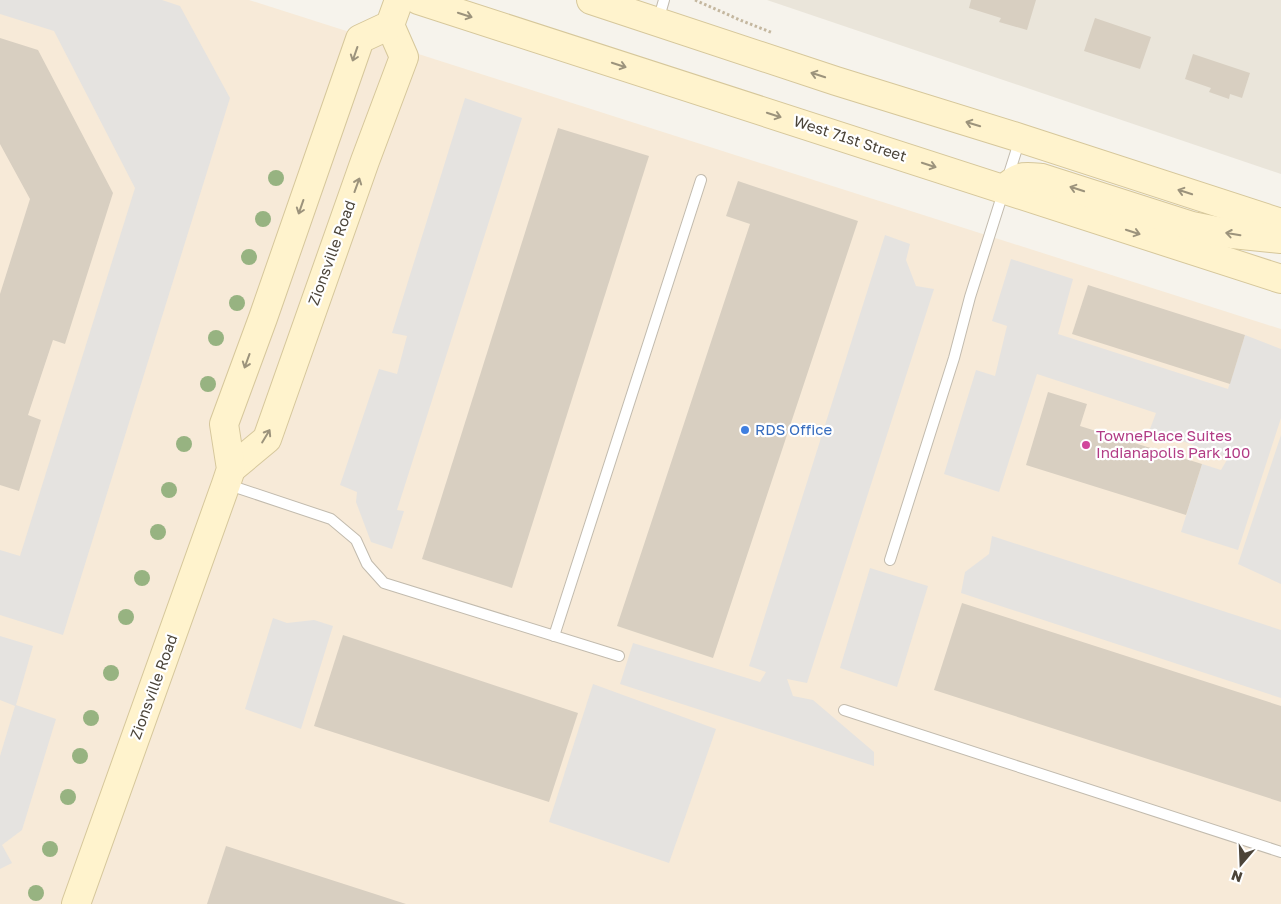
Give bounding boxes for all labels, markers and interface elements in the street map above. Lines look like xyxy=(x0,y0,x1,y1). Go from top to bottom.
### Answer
one-way arrow xyxy=(456,11,472,20)
one-way arrow xyxy=(350,46,359,61)
one-way arrow xyxy=(611,61,627,70)
one-way arrow xyxy=(811,70,827,79)
one-way arrow xyxy=(766,111,781,120)
street label: West 71st Street xyxy=(792,111,909,165)
one-way arrow xyxy=(966,119,982,128)
one-way arrow xyxy=(920,161,936,170)
one-way arrow xyxy=(353,177,362,193)
one-way arrow xyxy=(1069,184,1085,193)
one-way arrow xyxy=(1177,187,1193,196)
street label: Zionsville Road xyxy=(304,198,358,308)
one-way arrow xyxy=(296,199,305,215)
one-way arrow xyxy=(1125,227,1141,237)
one-way arrow xyxy=(1225,229,1241,239)
one-way arrow xyxy=(242,352,251,368)
place label: RDS Office xyxy=(755,420,832,438)
marker: RDS Office xyxy=(739,424,751,436)
place label: TownePlace Suites Indianapolis Park 100 xyxy=(1096,426,1250,461)
one-way arrow xyxy=(261,429,272,443)
marker: TownePlace Suites Indianapolis Park 100 xyxy=(1080,439,1092,451)
street label: Zionsville Road xyxy=(126,632,180,742)
north arrow xyxy=(1216,839,1266,889)
text: N xyxy=(1229,867,1244,887)

